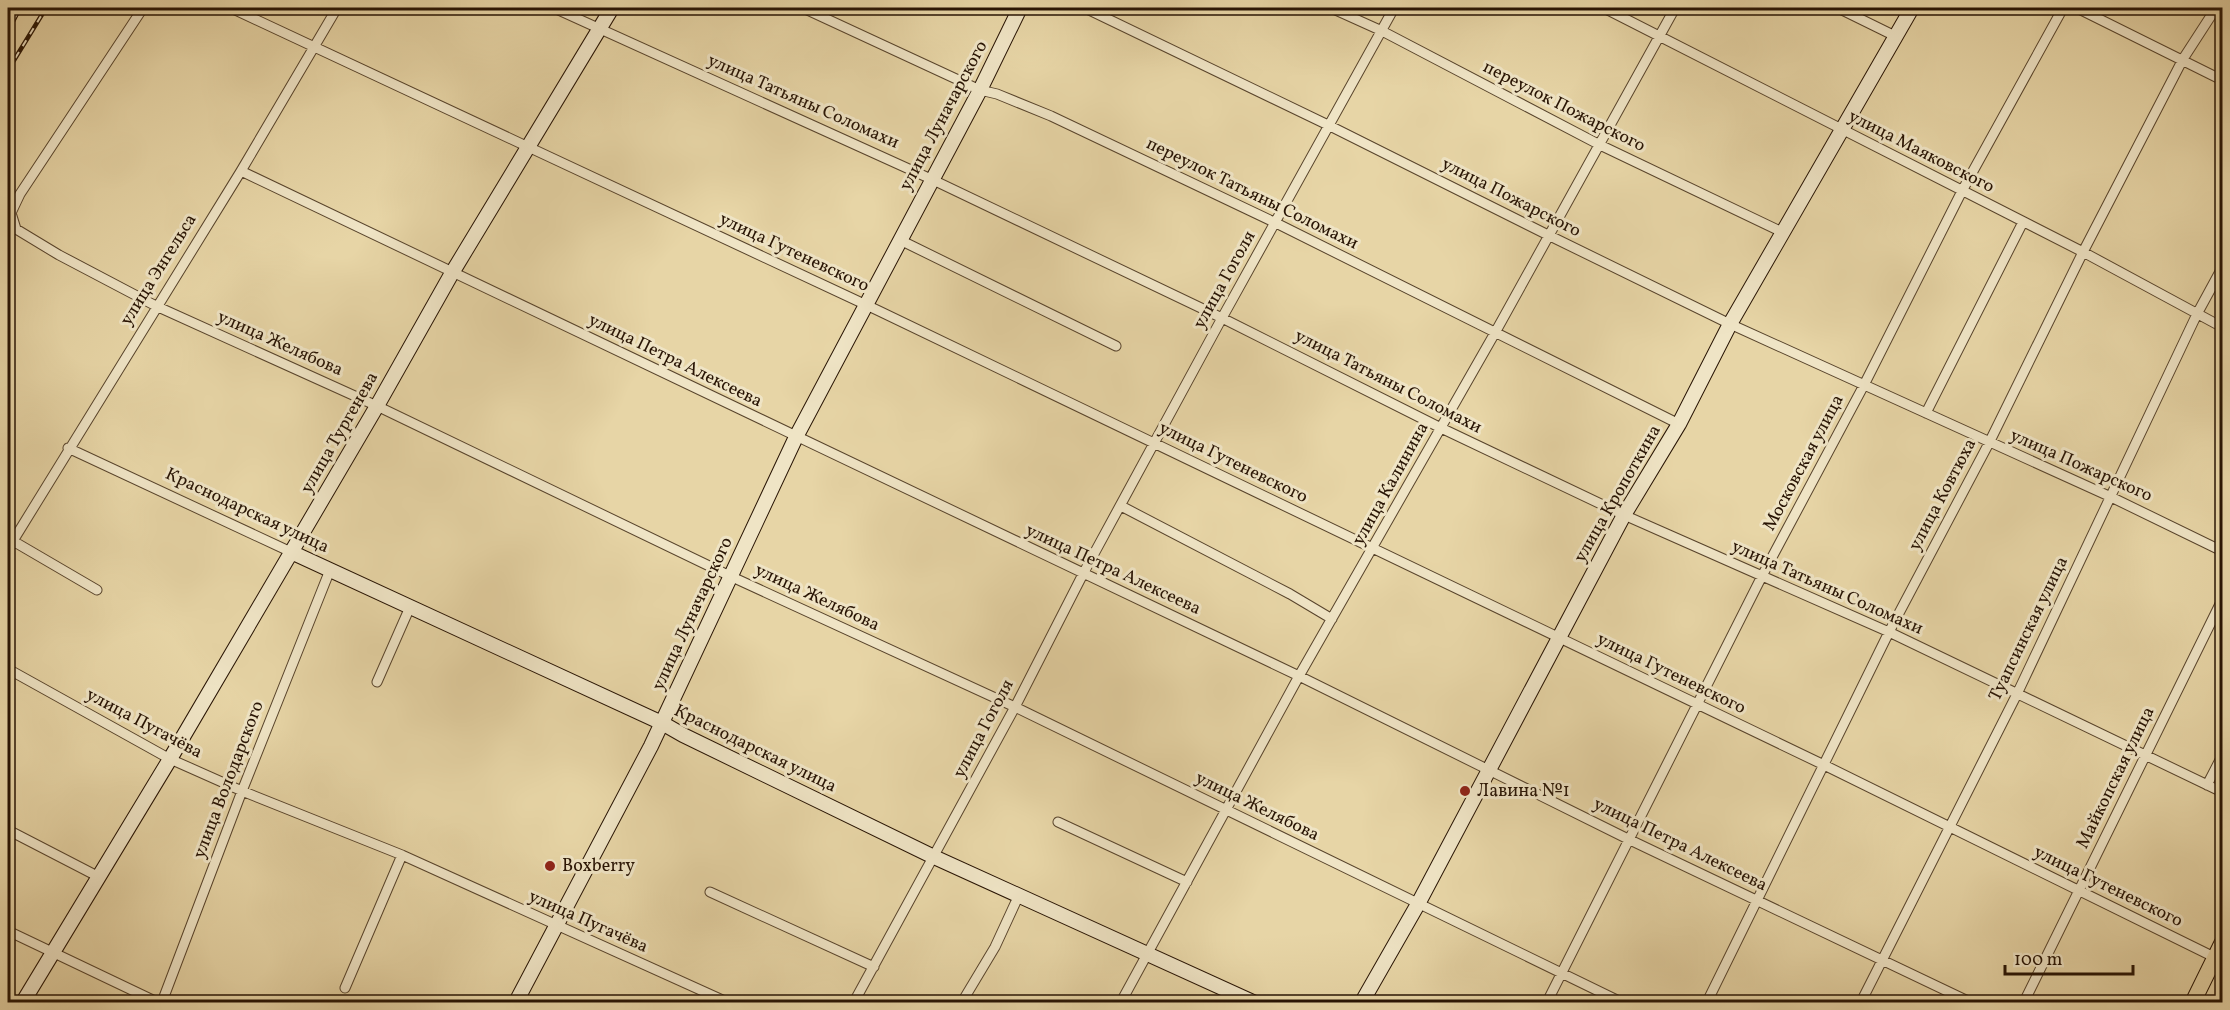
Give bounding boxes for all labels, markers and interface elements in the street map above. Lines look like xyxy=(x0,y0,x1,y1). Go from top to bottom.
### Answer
street label: улица Луначарского xyxy=(894,36,994,196)
street label: улица Татьяны Соломахи xyxy=(703,48,903,156)
street label: переулок Пожарского xyxy=(1478,55,1650,159)
street label: улица Маяковского xyxy=(1844,104,1998,200)
street label: переулок Татьяны Соломахи xyxy=(1142,132,1362,256)
street label: улица Пожарского xyxy=(1437,152,1585,244)
street label: улица Гутеневского xyxy=(715,207,873,299)
street label: улица Энгельса xyxy=(115,209,203,331)
street label: улица Гоголя xyxy=(1188,226,1262,334)
street label: улица Желябова xyxy=(213,305,347,383)
street label: улица Петра Алексеева xyxy=(584,308,766,414)
street label: улица Татьяны Соломахи xyxy=(1290,324,1486,440)
street label: улица Тургенева xyxy=(295,368,385,498)
street label: Московская улица xyxy=(1757,390,1851,536)
street label: улица Гутеневского xyxy=(1154,416,1312,510)
street label: улица Калинина xyxy=(1347,418,1435,550)
street label: улица Кропоткина xyxy=(1568,420,1668,567)
street label: улица Пожарского xyxy=(2006,423,2156,509)
street label: улица Ковтюха xyxy=(1903,434,1983,556)
street label: Краснодарская улица xyxy=(161,462,333,560)
street label: улица Петра Алексеева xyxy=(1021,518,1205,622)
street label: улица Луначарского xyxy=(646,533,740,695)
street label: улица Татьяны Соломахи xyxy=(1727,534,1927,642)
street label: Туапсинская улица xyxy=(1983,553,2075,705)
street label: улица Желябова xyxy=(750,558,884,638)
street label: улица Гутеневского xyxy=(1592,627,1750,721)
street label: улица Гоголя xyxy=(947,675,1021,783)
street label: улица Пугачёва xyxy=(81,683,207,765)
street label: улица Володарского xyxy=(187,698,271,862)
street label: Краснодарская улица xyxy=(669,699,841,799)
street label: Майкопская улица xyxy=(2071,703,2161,853)
street label: улица Желябова xyxy=(1191,766,1323,848)
place label: Лавина №1 xyxy=(1477,779,1570,804)
marker: Лавина №1 xyxy=(1458,784,1472,798)
street label: улица Петра Алексеева xyxy=(1589,792,1771,898)
street label: улица Гутеневского xyxy=(2029,840,2187,934)
place label: Boxberry xyxy=(562,854,635,879)
marker: Boxberry xyxy=(543,859,557,873)
street label: улица Пугачёва xyxy=(524,884,652,960)
scale bar xyxy=(2005,938,2132,976)
text: 100 m xyxy=(2014,948,2063,973)

